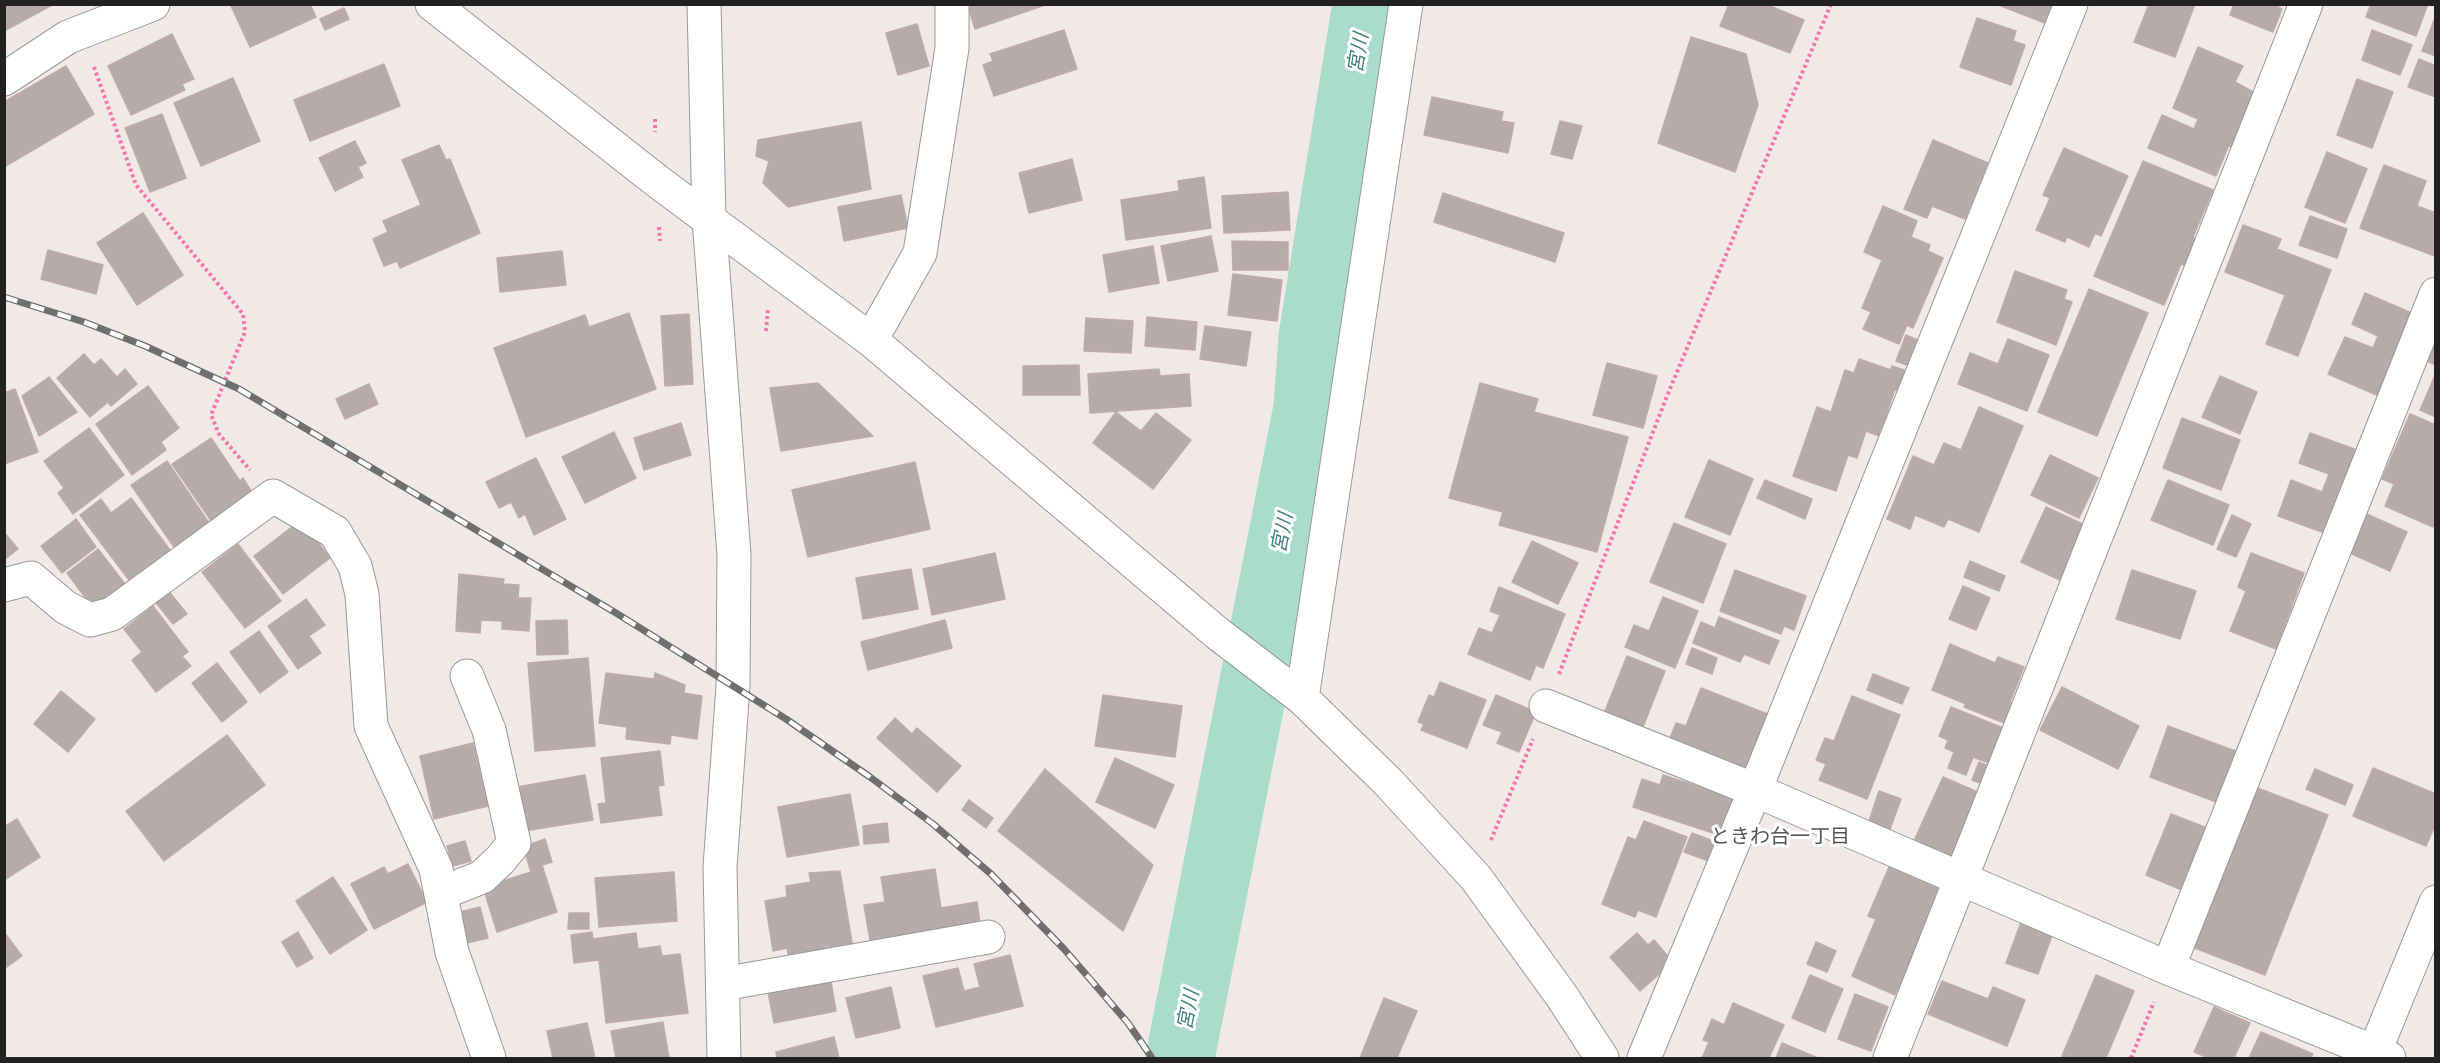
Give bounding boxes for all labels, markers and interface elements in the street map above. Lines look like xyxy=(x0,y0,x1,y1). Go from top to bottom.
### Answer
water label: 宮川 xyxy=(1344,31,1374,75)
water label: 宮川 xyxy=(1267,511,1299,555)
district label: ときわ台一丁目 xyxy=(1710,825,1850,849)
water label: 宮川 xyxy=(1173,988,1205,1032)

